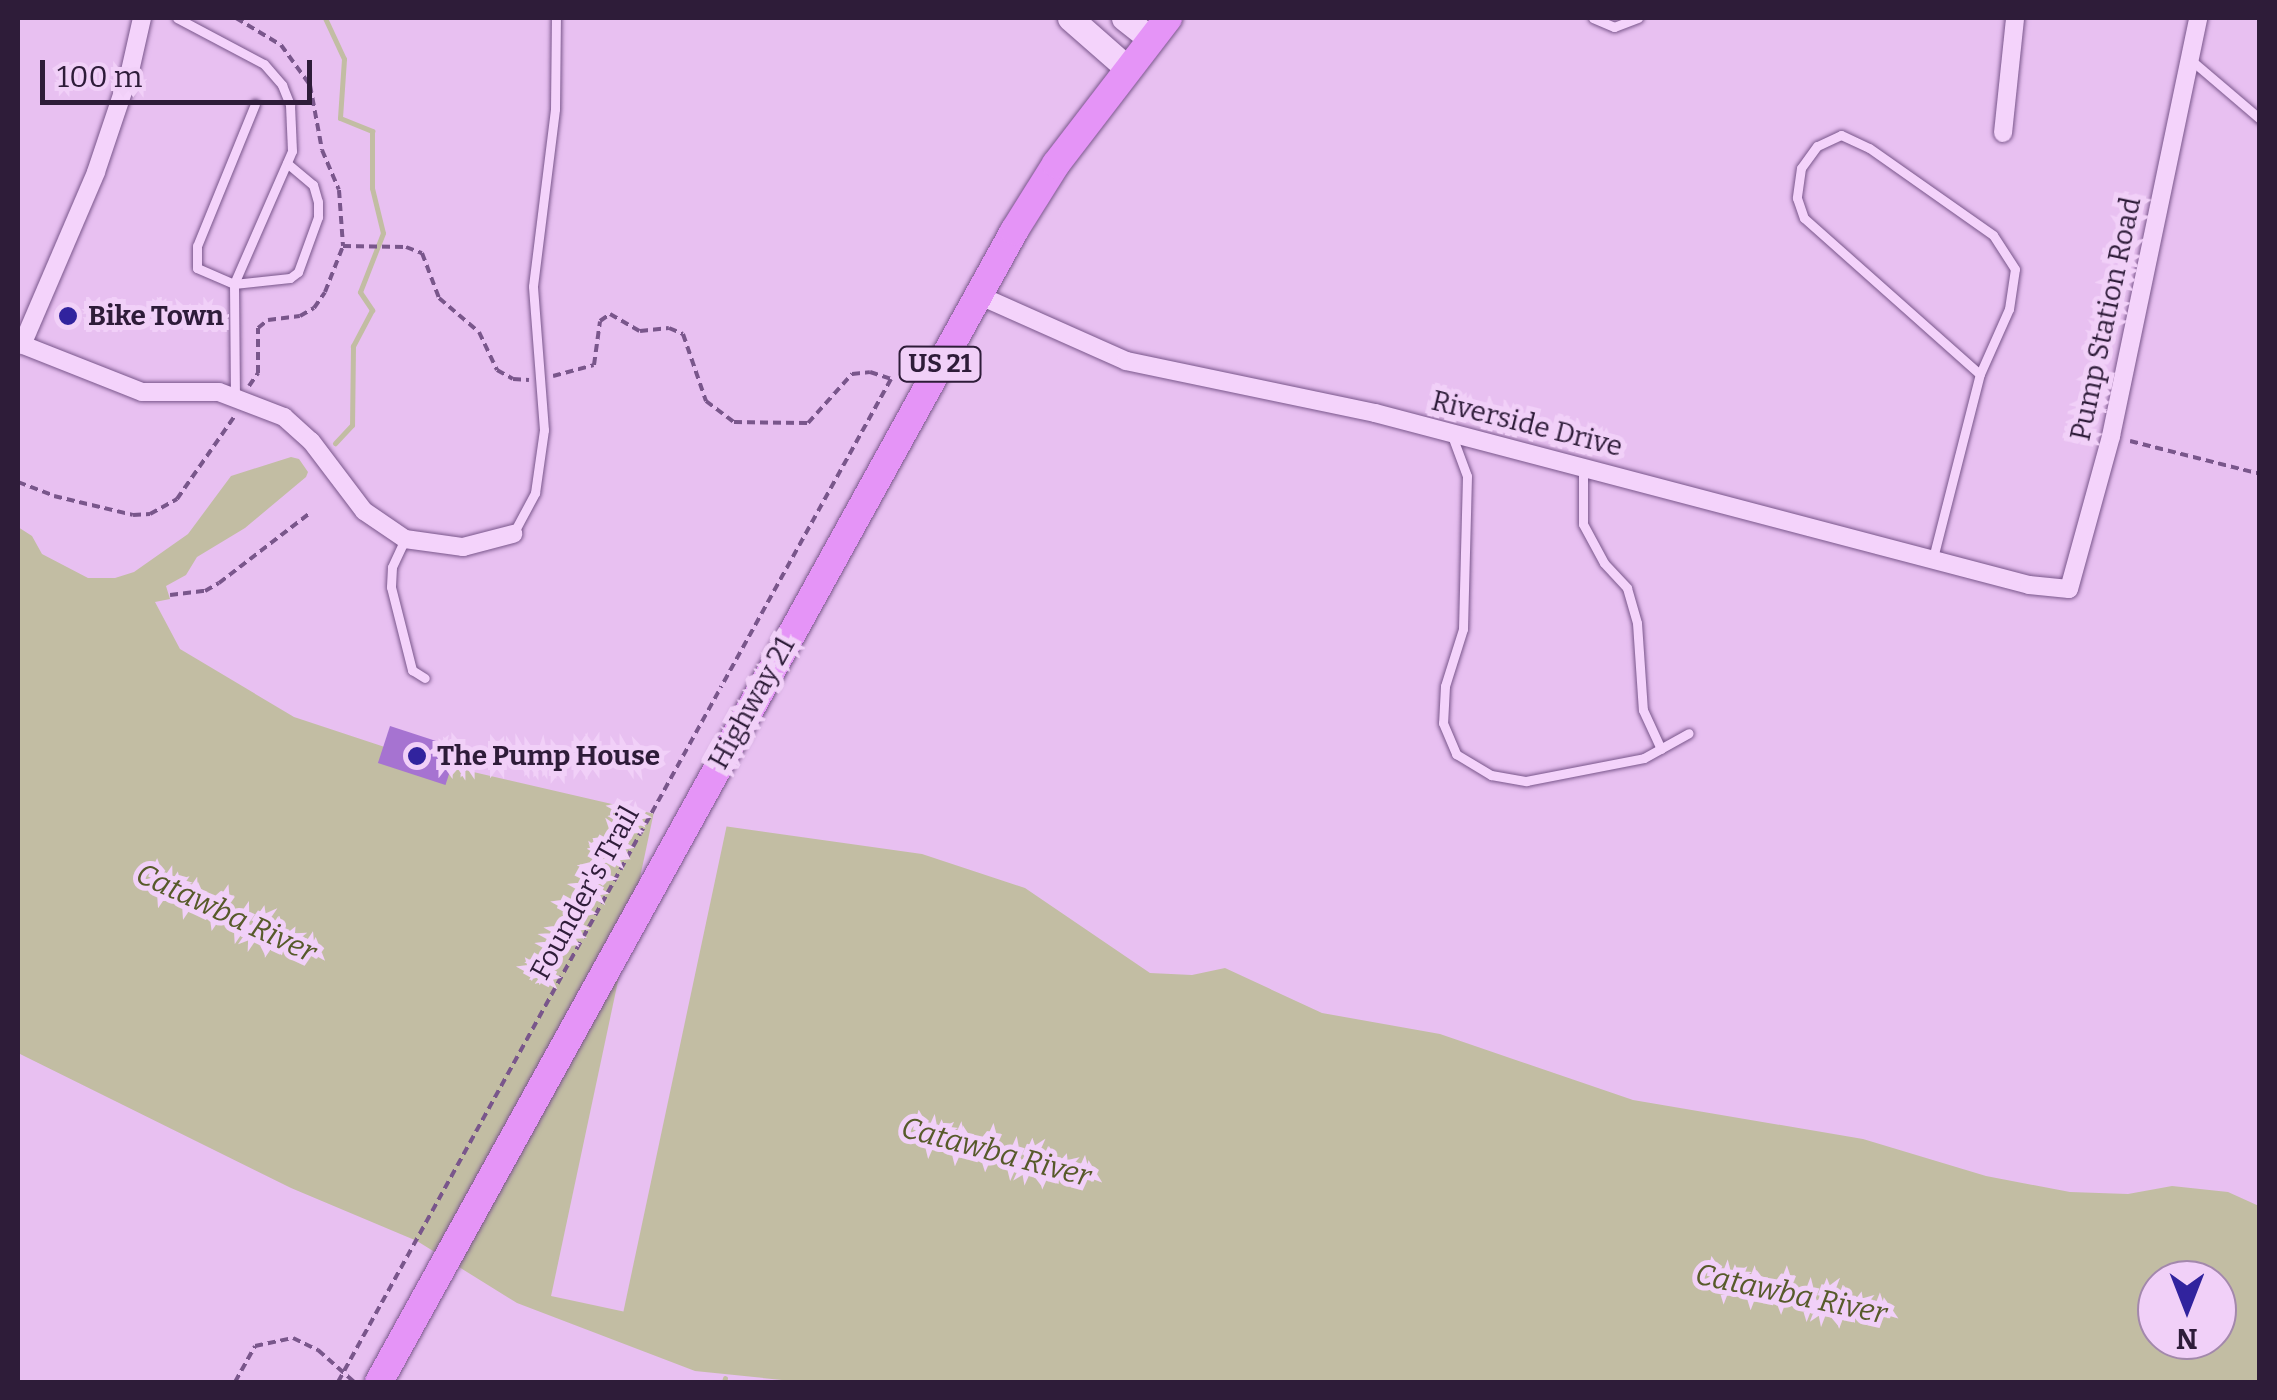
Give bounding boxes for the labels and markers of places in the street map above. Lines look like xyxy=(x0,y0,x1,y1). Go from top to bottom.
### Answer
place label: Bike Town xyxy=(88,299,224,333)
marker: Bike Town xyxy=(57,305,79,327)
place label: The Pump House xyxy=(437,739,660,773)
marker: The Pump House xyxy=(406,745,428,767)

